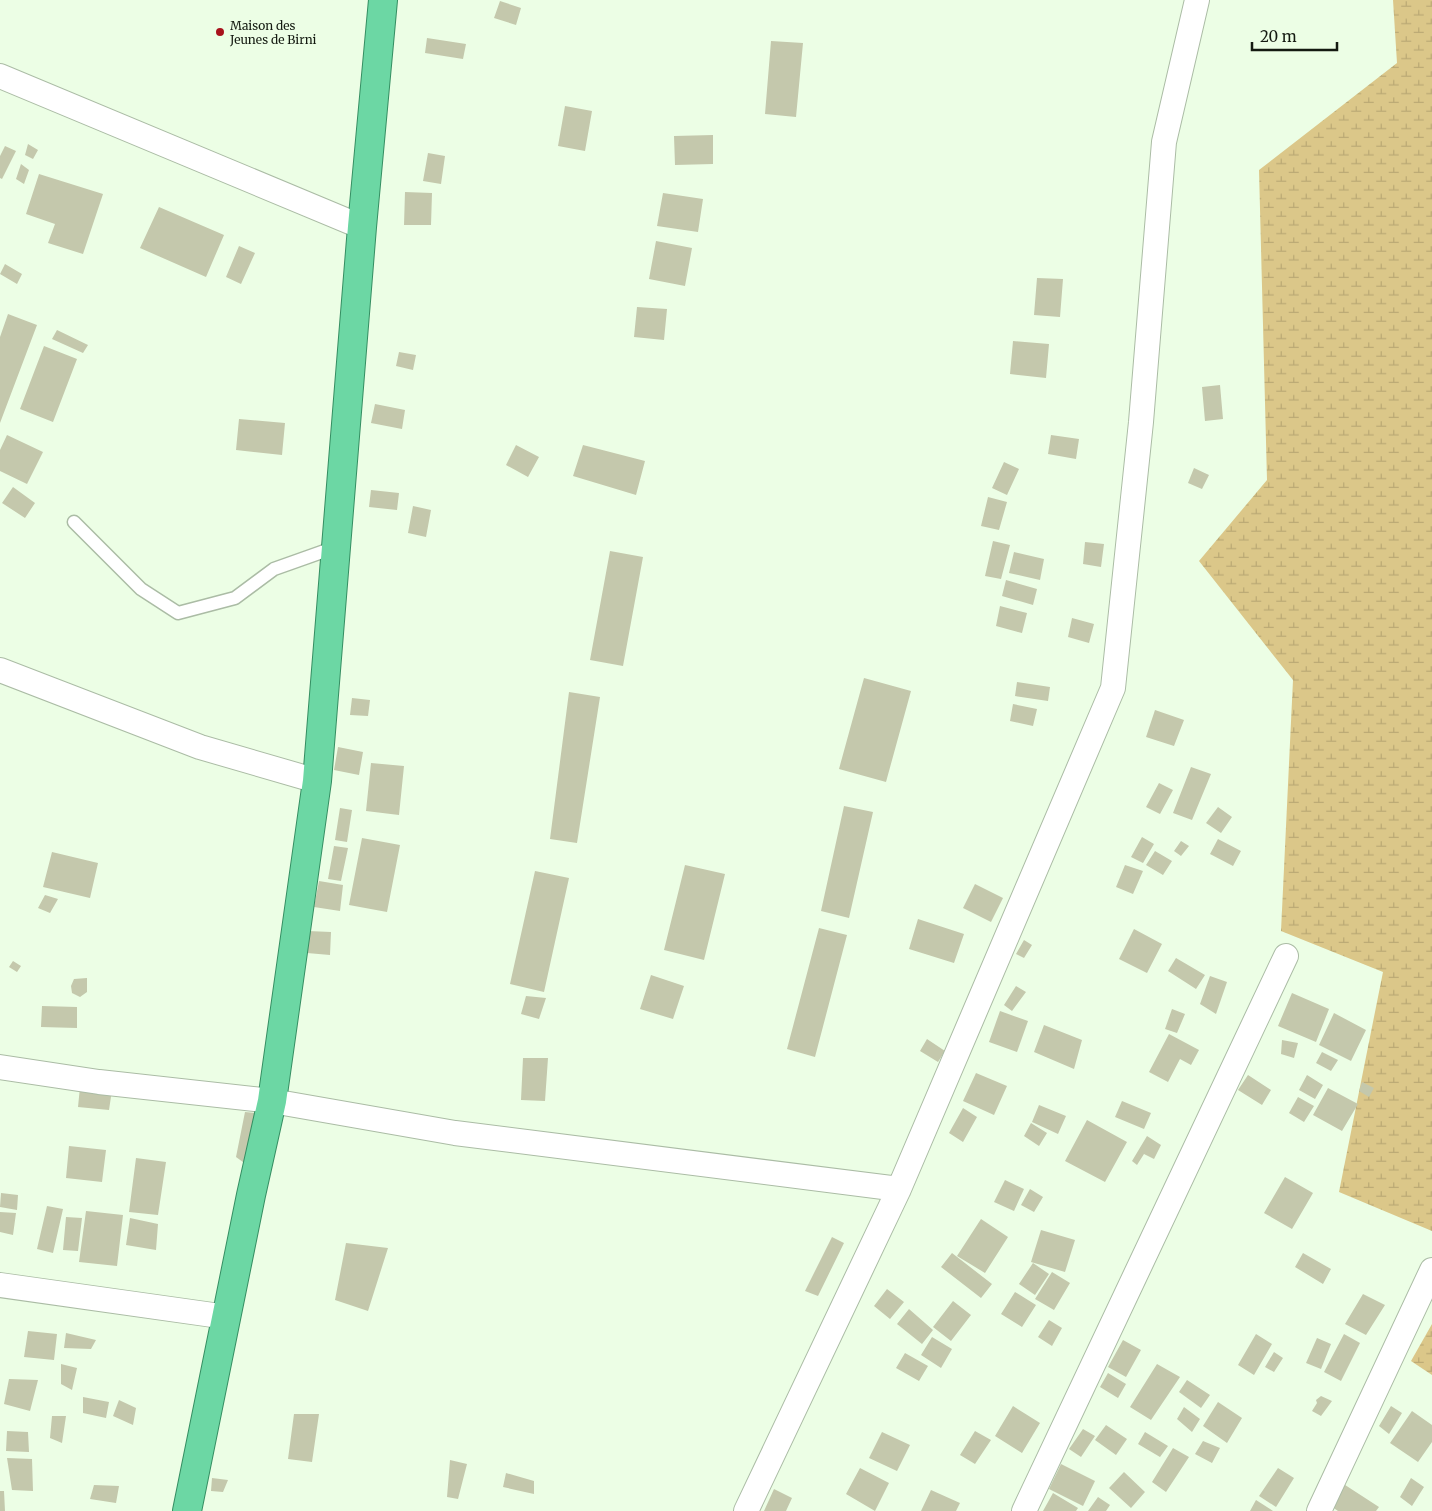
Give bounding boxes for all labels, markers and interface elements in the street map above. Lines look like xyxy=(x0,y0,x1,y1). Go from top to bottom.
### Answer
place label: Maison des Jeunes de Birni xyxy=(229,18,317,47)
scale bar xyxy=(1252,20,1337,52)
marker: Maison des Jeunes de Birni xyxy=(214,26,226,38)
text: 20 m xyxy=(1260,27,1297,46)

